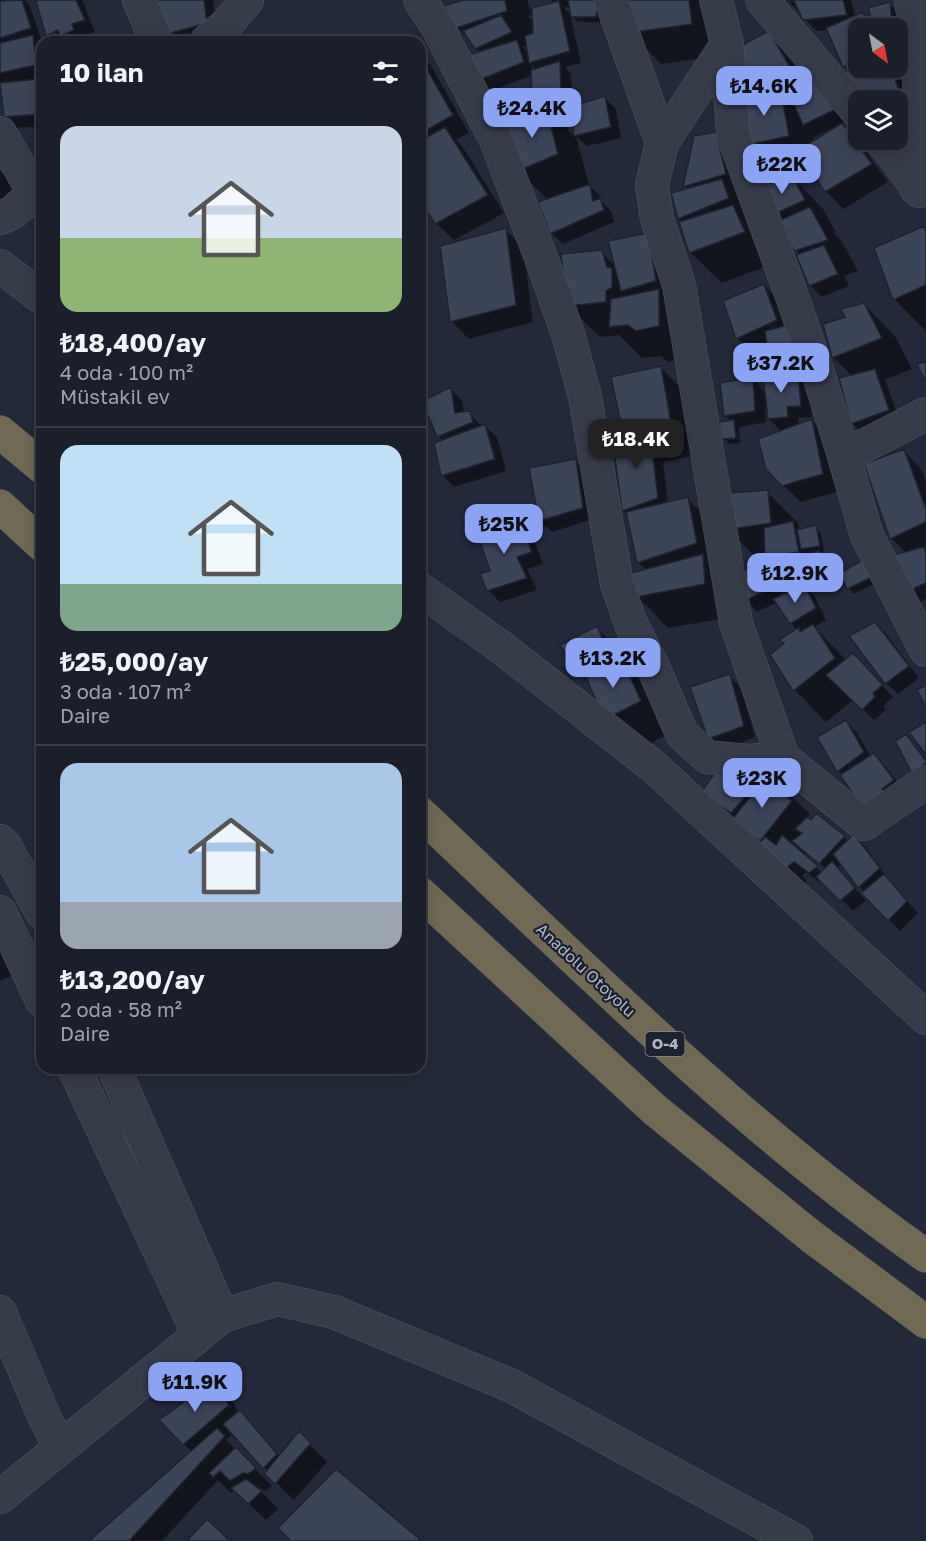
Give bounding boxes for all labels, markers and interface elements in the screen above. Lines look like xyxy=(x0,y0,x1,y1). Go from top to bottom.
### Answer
north arrow xyxy=(848,18,908,78)
map controls xyxy=(848,18,908,150)
icon: filters xyxy=(369,56,402,89)
text: 10 ilan xyxy=(60,57,143,88)
pin: ₺14.6K xyxy=(715,66,813,117)
text: ₺14.6K xyxy=(730,73,798,97)
pin: ₺24.4K xyxy=(483,88,581,139)
button: layers xyxy=(848,90,908,150)
text: ₺24.4K xyxy=(497,95,567,119)
pin: ₺22K xyxy=(746,144,818,195)
text: ₺22K xyxy=(757,151,807,175)
icon: home xyxy=(177,165,285,273)
text: ₺18,400/ay xyxy=(60,327,206,358)
pin: ₺37.2K xyxy=(732,343,830,394)
text: ₺37.2K xyxy=(747,350,815,374)
text: 4 oda · 100 m² xyxy=(60,360,193,384)
text: Müstakil ev xyxy=(60,384,170,408)
pin: ₺18.4K xyxy=(587,419,685,470)
text: ₺18.4K xyxy=(602,426,670,450)
icon: home xyxy=(177,484,285,592)
pin: ₺25K xyxy=(468,504,540,555)
text: ₺25K xyxy=(479,511,529,535)
pin: ₺12.9K xyxy=(746,553,844,604)
text: ₺12.9K xyxy=(761,560,829,584)
pin: ₺13.2K xyxy=(564,638,662,689)
text: ₺13.2K xyxy=(579,645,647,669)
text: ₺25,000/ay xyxy=(60,646,208,677)
text: 3 oda · 107 m² xyxy=(60,679,191,703)
text: Daire xyxy=(60,703,110,727)
pin: ₺23K xyxy=(726,758,798,809)
text: ₺23K xyxy=(737,765,787,789)
icon: home xyxy=(177,802,285,910)
street label: Anadolu Otoyolu xyxy=(532,919,640,1021)
text: ₺13,200/ay xyxy=(60,964,205,995)
text: 2 oda · 58 m² xyxy=(60,997,182,1021)
text: Daire xyxy=(60,1021,110,1045)
road number: O-4 xyxy=(646,1032,684,1056)
pin: ₺11.9K xyxy=(146,1362,244,1413)
text: ₺11.9K xyxy=(162,1369,228,1393)

